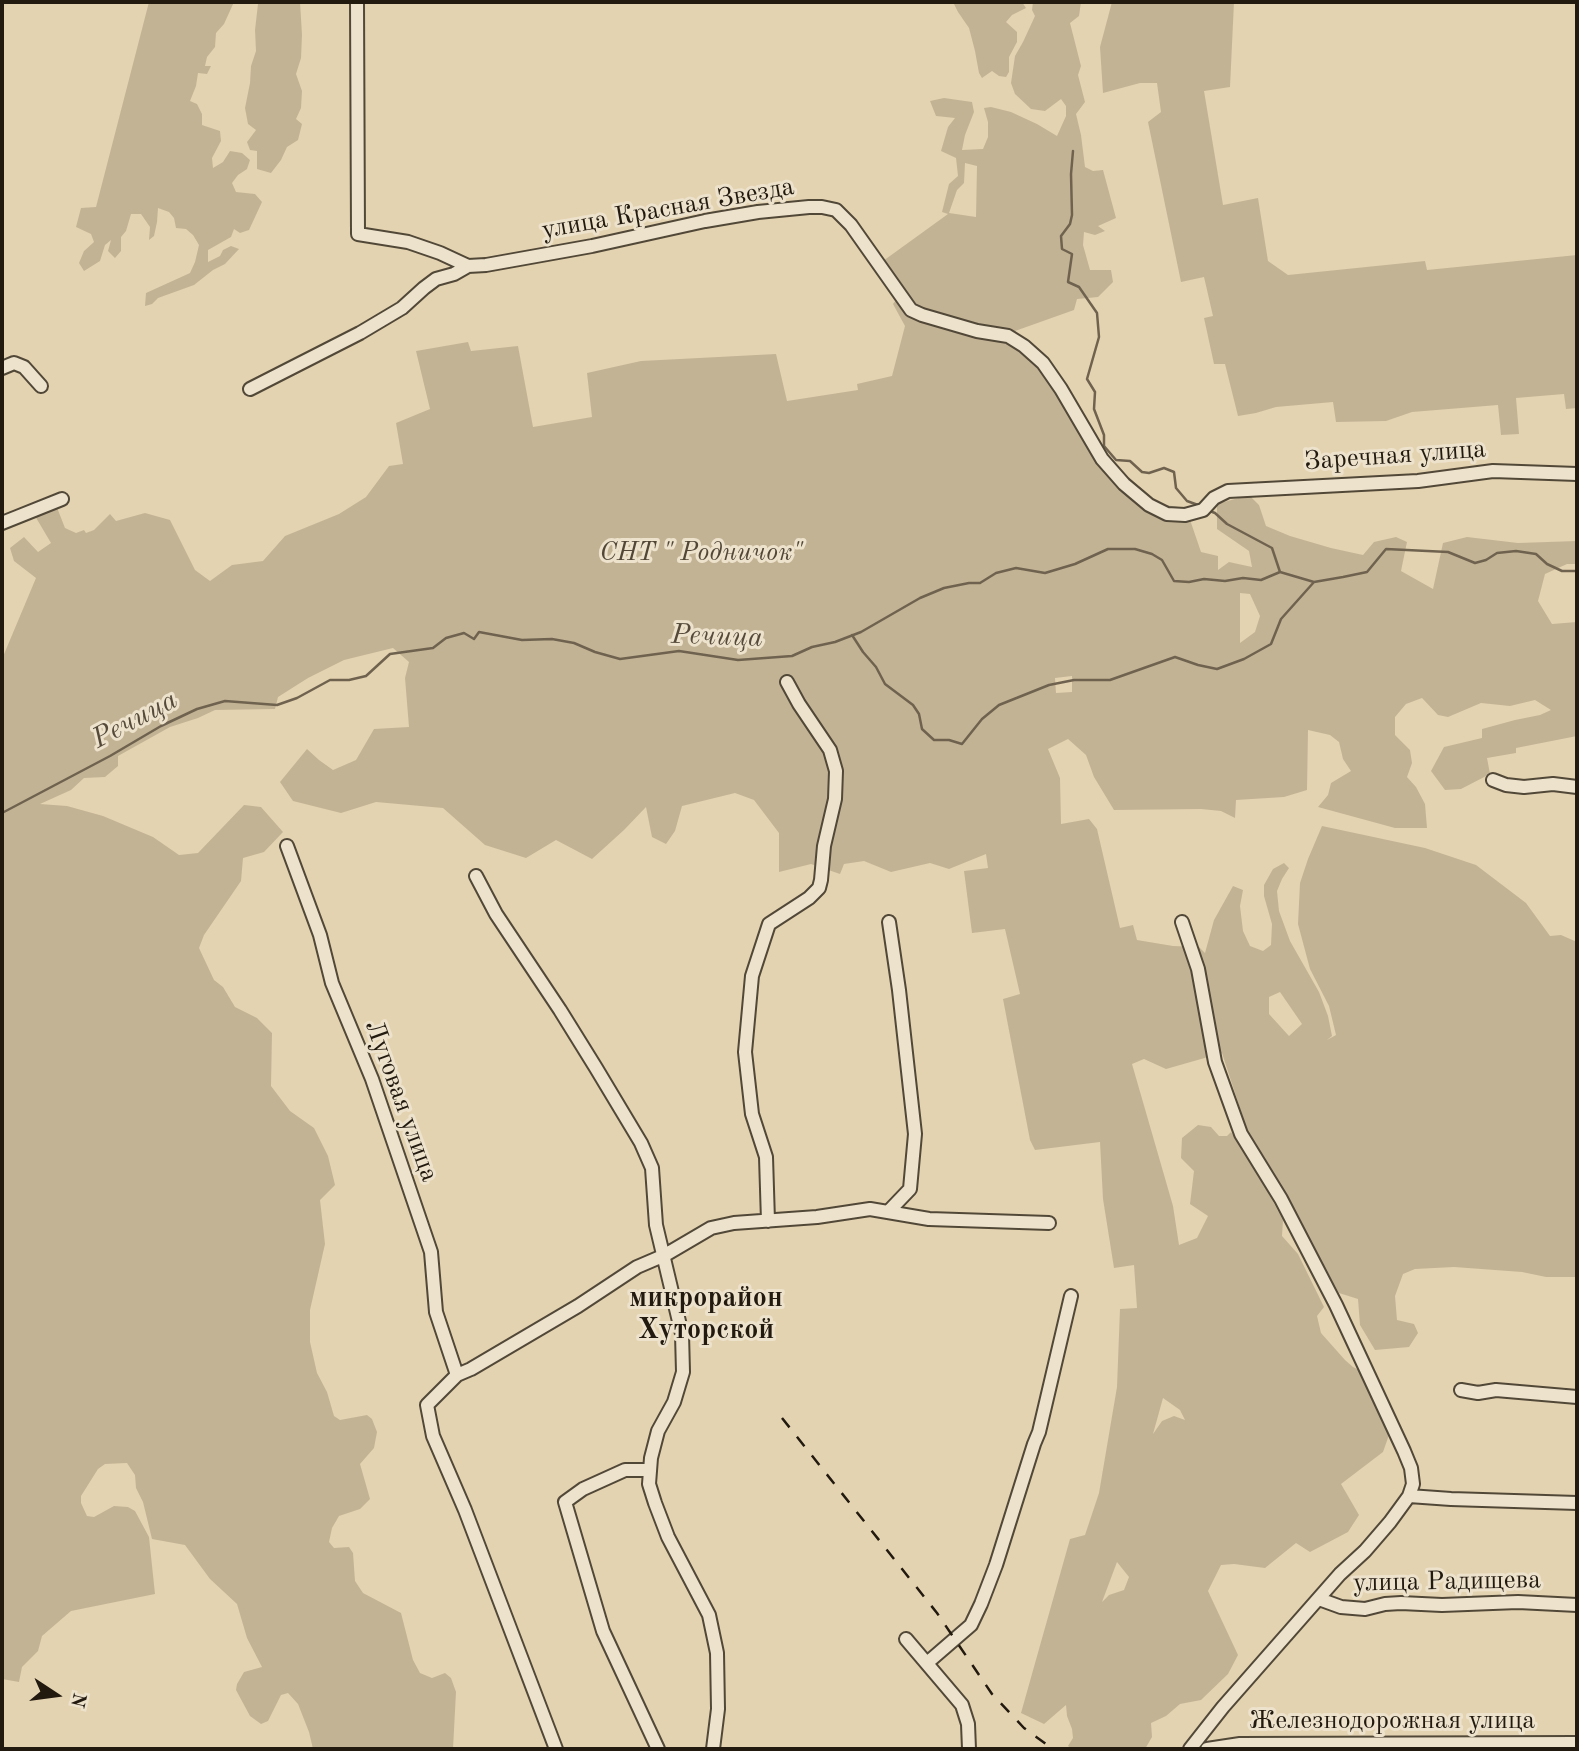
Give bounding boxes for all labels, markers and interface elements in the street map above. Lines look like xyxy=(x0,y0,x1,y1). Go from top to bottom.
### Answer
street label: улица Красная Звезда xyxy=(539,171,797,247)
street label: Заречная улица xyxy=(1303,434,1487,478)
park label: СНТ " Родничок" xyxy=(599,537,803,569)
water label: Речица xyxy=(670,619,764,655)
water label: Речица xyxy=(86,684,184,756)
street label: Луговая улица xyxy=(357,1016,445,1186)
district label: микрорайон Хуторской xyxy=(629,1282,783,1348)
street label: улица Радищева xyxy=(1353,1565,1541,1599)
north arrow xyxy=(21,1660,91,1730)
text: N xyxy=(66,1691,88,1709)
street label: Железнодорожная улица xyxy=(1249,1705,1535,1737)

